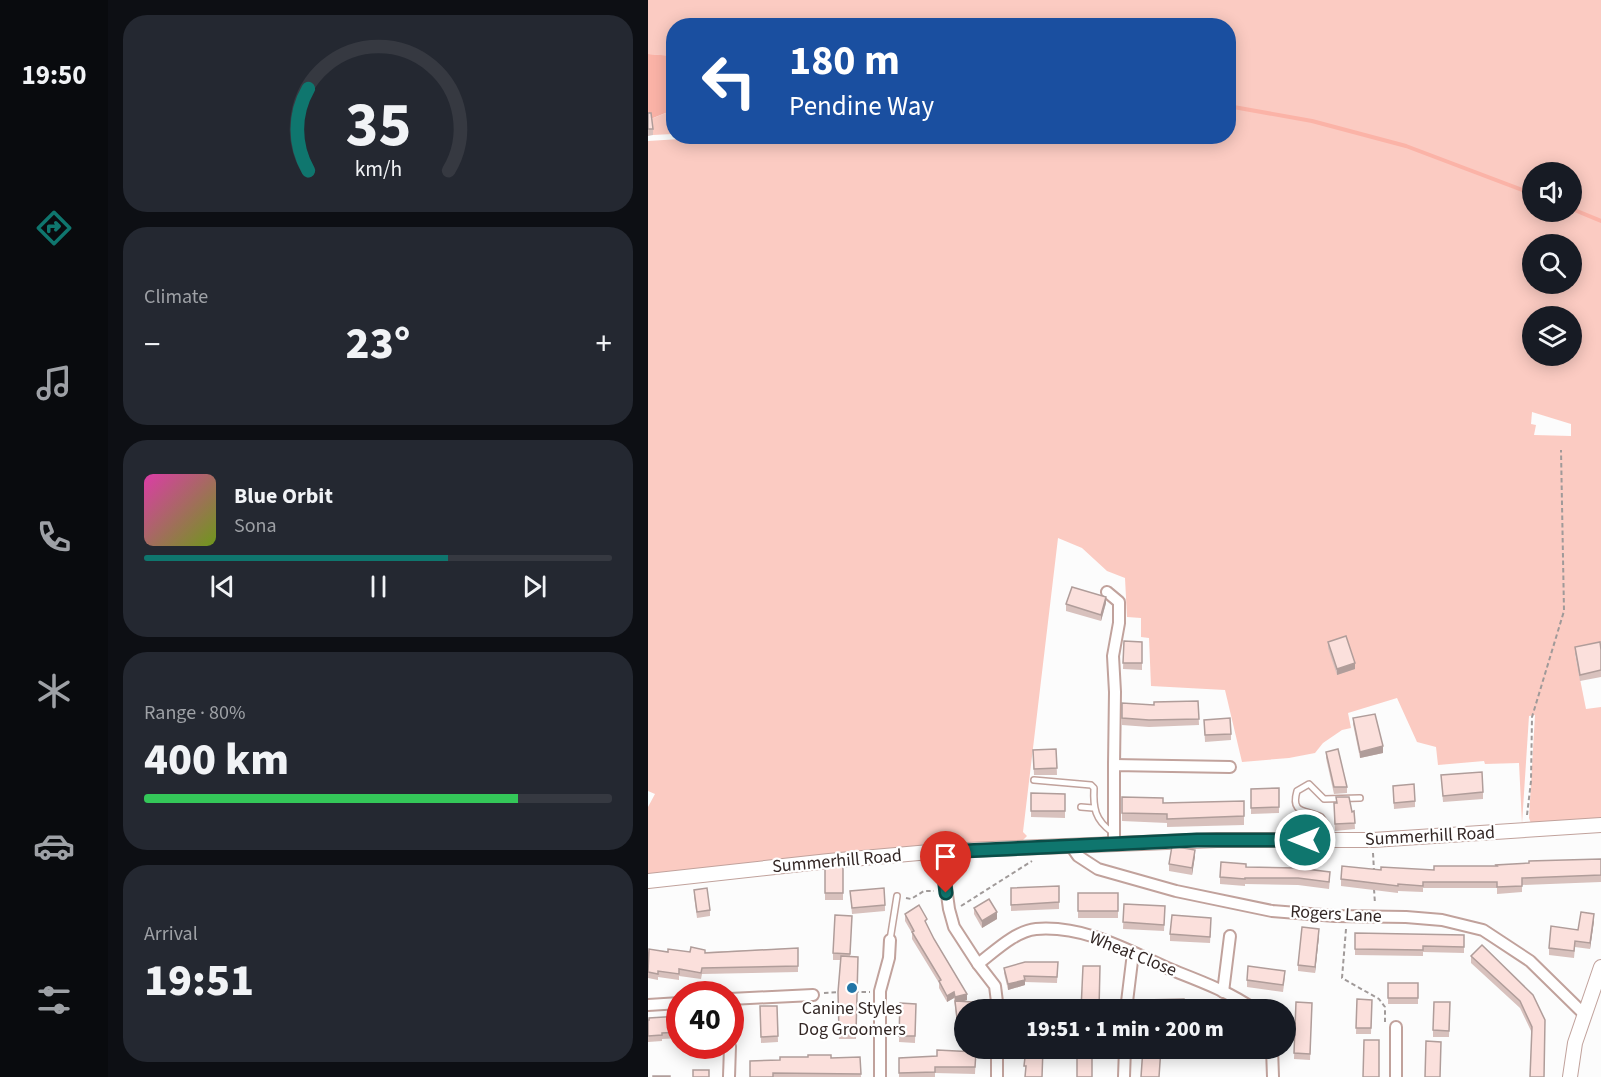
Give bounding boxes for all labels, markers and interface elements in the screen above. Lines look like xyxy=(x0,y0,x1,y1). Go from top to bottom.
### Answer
text: 180 m xyxy=(789,31,900,91)
icon: left xyxy=(690,42,768,120)
text: 19:50 xyxy=(21,56,87,95)
text: 35 xyxy=(345,81,411,170)
text: Pendine Way xyxy=(789,87,934,126)
text: km/h xyxy=(354,154,402,185)
map controls xyxy=(1522,162,1582,366)
button: sound xyxy=(1522,162,1582,222)
icon: directions xyxy=(33,207,75,249)
button: search xyxy=(1522,234,1582,294)
text: Climate xyxy=(144,283,208,311)
button: layers xyxy=(1522,306,1582,366)
text: 23° xyxy=(346,312,410,376)
text: − xyxy=(144,321,160,368)
text: + xyxy=(596,321,612,368)
icon: music xyxy=(33,362,75,404)
text: Blue Orbit xyxy=(234,480,333,512)
text: Sona xyxy=(234,512,277,540)
icon: phone xyxy=(33,516,75,558)
icon: previous xyxy=(206,570,239,603)
icon: pause xyxy=(362,570,395,603)
icon: next xyxy=(518,570,551,603)
icon: climate xyxy=(33,670,75,712)
text: Range · 80% xyxy=(144,699,245,727)
text: 400 km xyxy=(144,728,289,792)
position arrow xyxy=(1273,808,1337,872)
street label: Summerhill Road xyxy=(1364,820,1496,852)
icon: car xyxy=(33,825,75,867)
pin xyxy=(920,831,971,893)
icon: arrive xyxy=(929,840,962,873)
street label: Summerhill Road xyxy=(771,843,903,879)
street label: Rogers Lane xyxy=(1290,899,1382,929)
text: Arrival xyxy=(144,920,198,948)
street label: Wheat Close xyxy=(1086,925,1180,983)
text: 19:51 xyxy=(144,949,254,1013)
icon: filters xyxy=(33,979,75,1021)
speed limit sign: 40 xyxy=(666,981,744,1059)
marker: Canine Styles Dog Groomers xyxy=(845,981,859,995)
place label: Canine Styles Dog Groomers xyxy=(798,996,906,1042)
text: 19:51 · 1 min · 200 m xyxy=(1026,1013,1224,1045)

